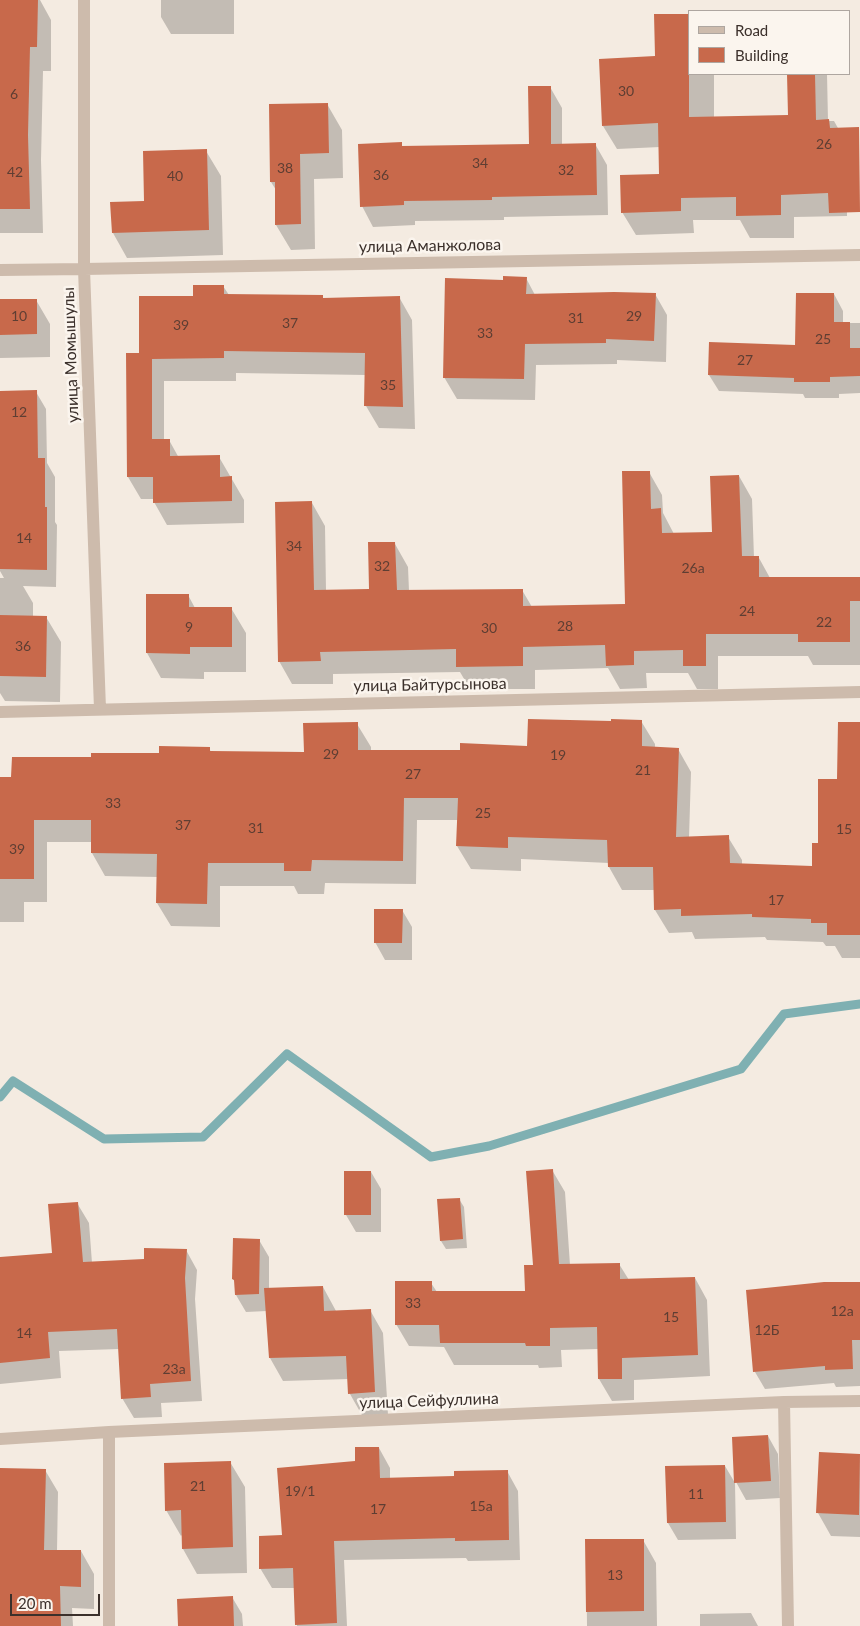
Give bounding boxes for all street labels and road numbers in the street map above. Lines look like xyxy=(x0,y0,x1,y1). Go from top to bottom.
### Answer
street label: улица Аманжолова xyxy=(359,235,501,257)
street label: улица Момышулы xyxy=(59,287,83,423)
street label: улица Байтурсынова xyxy=(353,674,507,696)
street label: улица Сейфуллина xyxy=(359,1389,499,1413)

